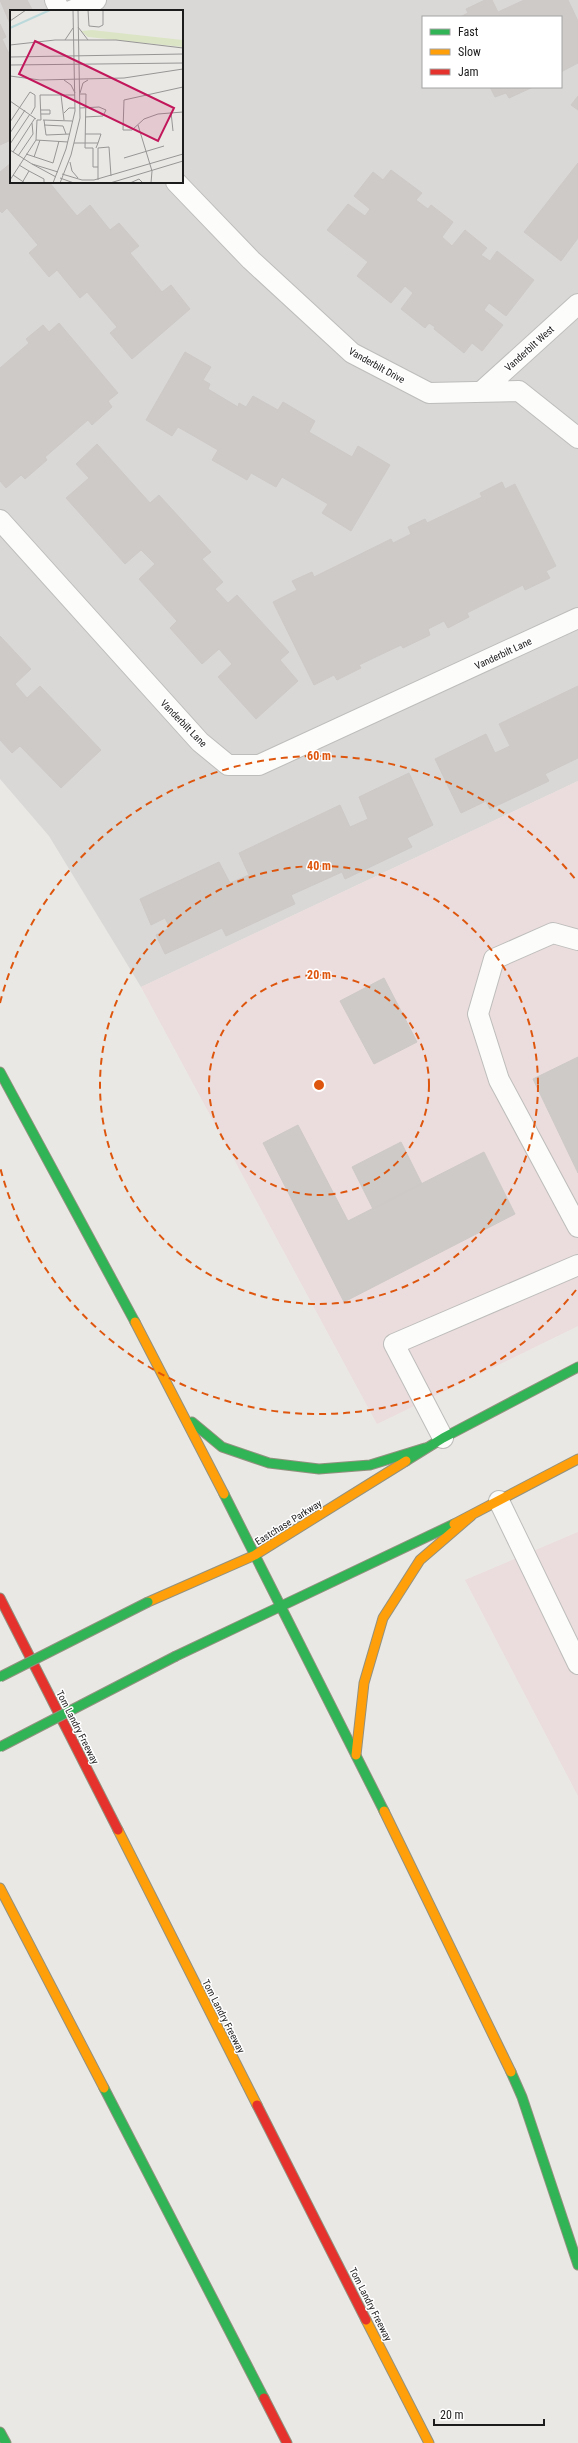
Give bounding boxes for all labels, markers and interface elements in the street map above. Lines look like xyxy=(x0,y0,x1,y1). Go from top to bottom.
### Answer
inset map xyxy=(10,10,183,183)
legend xyxy=(422,16,562,88)
text: Fast xyxy=(458,25,479,39)
text: Slow xyxy=(458,45,481,59)
text: Jam xyxy=(458,65,479,79)
street label: Vanderbilt West xyxy=(503,323,556,373)
street label: Vanderbilt Drive xyxy=(347,345,407,386)
street label: Vanderbilt Lane xyxy=(473,635,534,671)
street label: Vanderbilt Lane xyxy=(158,697,209,750)
text: 60 m xyxy=(307,749,331,763)
text: 40 m xyxy=(307,859,331,873)
text: 20 m xyxy=(307,968,331,982)
centre of rings xyxy=(312,1078,326,1092)
street label: Eastchase Parkway xyxy=(253,1498,324,1547)
street label: Tom Landry Freeway xyxy=(54,1689,101,1766)
street label: Tom Landry Freeway xyxy=(200,1978,247,2055)
street label: Tom Landry Freeway xyxy=(347,2266,394,2343)
scale bar xyxy=(434,2401,544,2427)
text: 20 m xyxy=(440,2408,464,2422)

